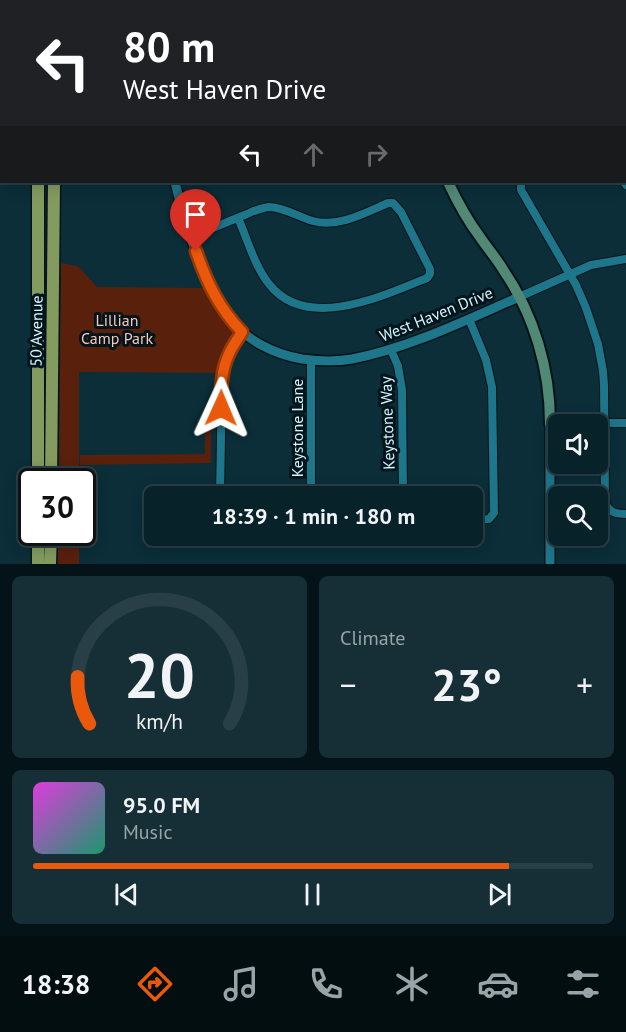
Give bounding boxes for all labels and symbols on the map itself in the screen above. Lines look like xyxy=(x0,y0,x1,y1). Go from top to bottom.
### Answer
pin xyxy=(170,189,221,251)
street label: West Haven Drive xyxy=(376,282,496,346)
street label: 50 Avenue xyxy=(25,295,47,367)
park label: Lillian Camp Park xyxy=(81,310,153,348)
street label: Keystone Way xyxy=(375,375,399,470)
position arrow xyxy=(189,376,253,440)
street label: Keystone Lane xyxy=(287,379,307,477)
speed limit sign: 30 xyxy=(18,468,96,546)

